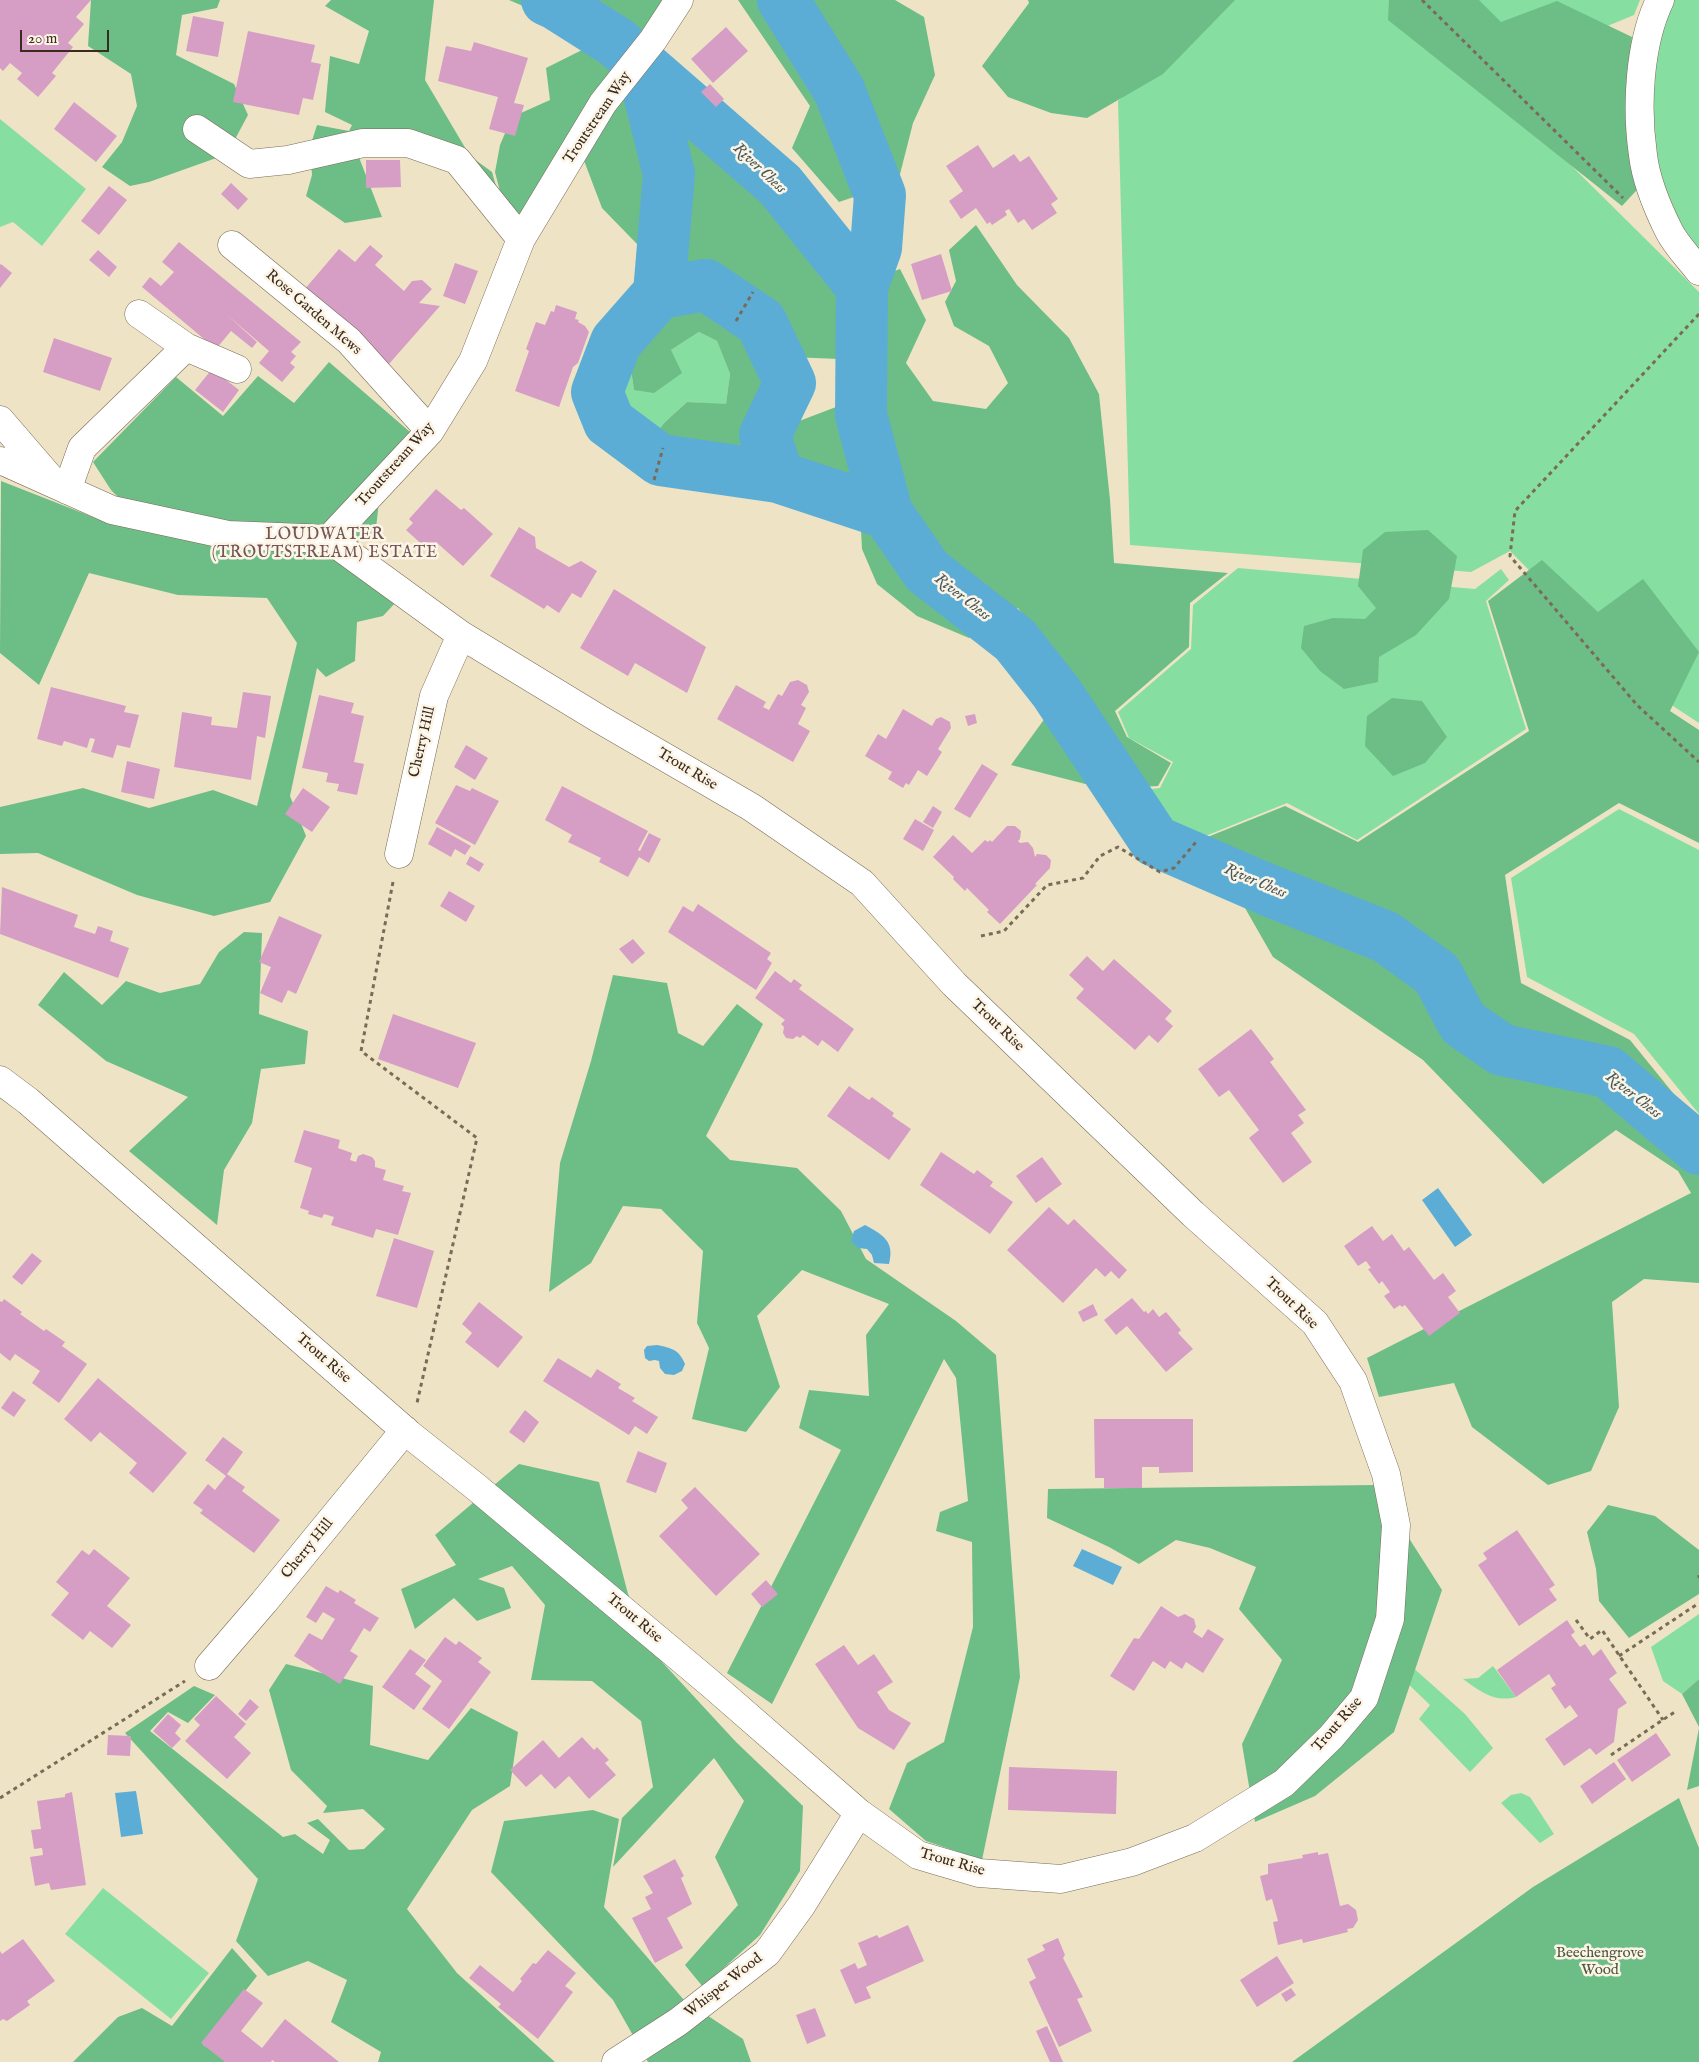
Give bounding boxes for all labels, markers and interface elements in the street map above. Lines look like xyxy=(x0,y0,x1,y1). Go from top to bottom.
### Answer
scale bar xyxy=(22,20,111,52)
text: 20 m xyxy=(28,29,57,48)
street label: Troutstream Way xyxy=(560,68,636,168)
water label: River Chess xyxy=(728,140,790,198)
street label: Rose Garden Mews xyxy=(261,267,365,359)
street label: Troutstream Way xyxy=(353,419,439,511)
district label: LOUDWATER (TROUTSTREAM) ESTATE xyxy=(209,526,441,564)
water label: River Chess xyxy=(930,570,994,626)
street label: Cherry Hill xyxy=(406,705,440,779)
street label: Trout Rise xyxy=(654,745,720,795)
water label: River Chess xyxy=(1221,860,1289,904)
street label: Trout Rise xyxy=(967,996,1027,1056)
water label: River Chess xyxy=(1601,1068,1665,1124)
street label: Trout Rise xyxy=(1261,1274,1321,1334)
street label: Trout Rise xyxy=(292,1330,354,1388)
street label: Cherry Hill xyxy=(278,1515,338,1583)
street label: Trout Rise xyxy=(603,1591,665,1647)
street label: Trout Rise xyxy=(1309,1694,1367,1756)
street label: Trout Rise xyxy=(917,1845,987,1881)
park label: Beechengrove Wood xyxy=(1556,1945,1644,1980)
street label: Whisper Wood xyxy=(682,1950,766,2022)

